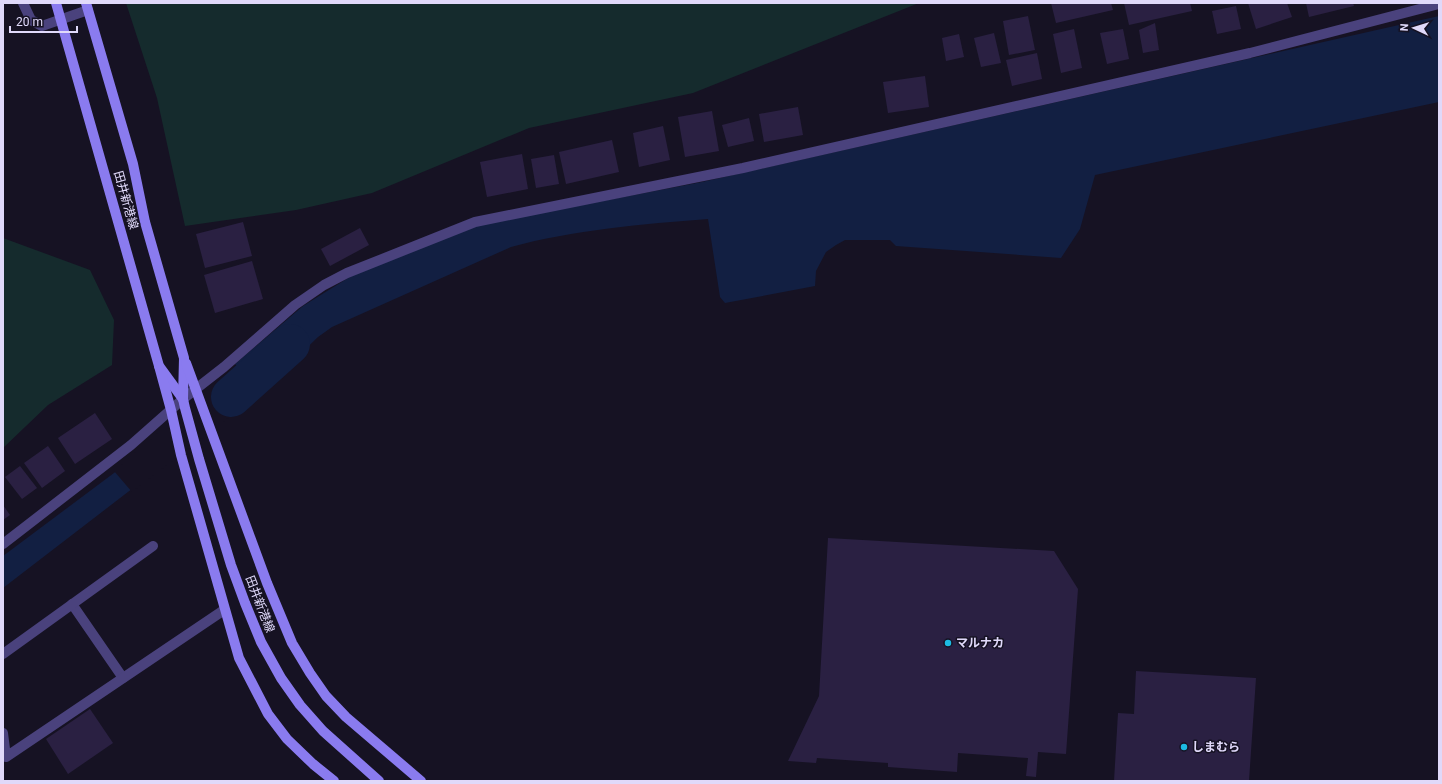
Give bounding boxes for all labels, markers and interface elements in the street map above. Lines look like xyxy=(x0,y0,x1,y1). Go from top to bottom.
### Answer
scale bar xyxy=(10,8,77,34)
north arrow xyxy=(1394,8,1434,48)
text: 20 m xyxy=(16,15,43,29)
text: N xyxy=(1398,23,1411,32)
street label: 田井新港線 xyxy=(111,169,141,231)
street label: 田井新港線 xyxy=(243,573,277,635)
place label: マルナカ xyxy=(956,636,1004,650)
marker: マルナカ xyxy=(943,638,953,648)
place label: しまむら xyxy=(1192,740,1240,754)
marker: しまむら xyxy=(1179,742,1189,752)

